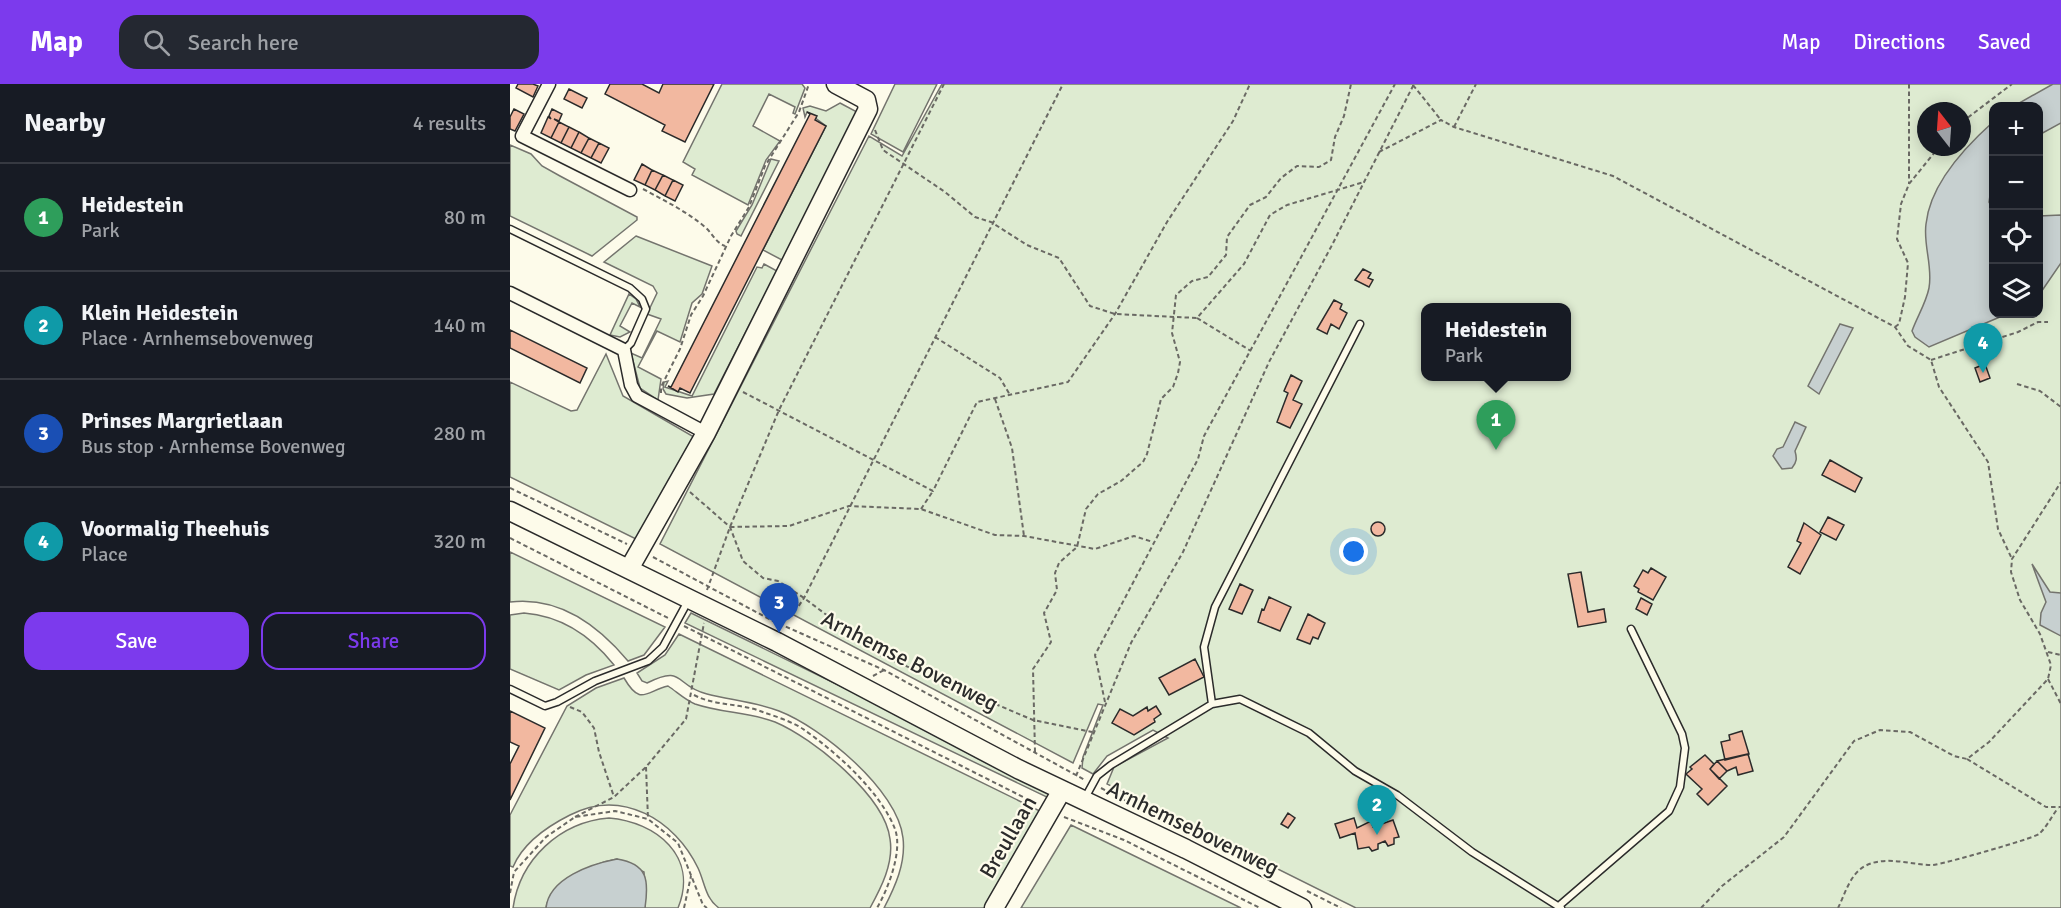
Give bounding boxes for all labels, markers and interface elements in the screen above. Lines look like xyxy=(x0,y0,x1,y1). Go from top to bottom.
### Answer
search box xyxy=(119,15,539,69)
text: Map xyxy=(30,25,83,59)
icon: search xyxy=(140,26,173,59)
text: Search here xyxy=(188,29,299,56)
text: Map xyxy=(1782,29,1820,55)
text: Directions xyxy=(1853,29,1945,55)
text: Saved xyxy=(1978,29,2031,55)
north arrow xyxy=(1917,102,1971,156)
map controls xyxy=(1989,102,2043,318)
button: + xyxy=(1989,102,2043,156)
text: Nearby xyxy=(24,107,105,139)
text: 4 results xyxy=(413,111,486,136)
button: − xyxy=(1989,156,2043,210)
text: Heidestein xyxy=(81,191,184,218)
text: 1 xyxy=(38,205,49,230)
text: 80 m xyxy=(444,205,486,230)
button: locate xyxy=(1989,210,2043,264)
text: Park xyxy=(81,218,119,243)
button: layers xyxy=(1989,264,2043,318)
text: Klein Heidestein xyxy=(81,299,238,326)
popup xyxy=(1421,303,1571,381)
text: 2 xyxy=(38,313,49,338)
text: 140 m xyxy=(433,313,486,338)
text: Heidestein xyxy=(1445,316,1547,343)
pin: 4 xyxy=(1964,324,2002,373)
text: Place · Arnhemsebovenweg xyxy=(81,326,314,351)
text: Park xyxy=(1445,343,1483,368)
pin: 1 xyxy=(1476,400,1516,450)
text: Prinses Margrietlaan xyxy=(81,407,283,434)
text: 3 xyxy=(38,421,49,446)
text: 280 m xyxy=(433,421,486,446)
text: Bus stop · Arnhemse Bovenweg xyxy=(81,434,346,459)
text: Voormalig Theehuis xyxy=(81,515,269,542)
text: 4 xyxy=(38,529,49,554)
text: 320 m xyxy=(433,529,486,554)
your location xyxy=(1339,537,1368,566)
text: Place xyxy=(81,542,128,567)
pin: 3 xyxy=(760,584,798,633)
street label: Arnhemse Bovenweg xyxy=(817,605,1003,717)
button: Save xyxy=(24,612,249,670)
button: Share xyxy=(261,612,486,670)
street label: Arnhemsebovenweg xyxy=(1103,775,1283,881)
pin: 2 xyxy=(1358,786,1396,835)
street label: Breullaan xyxy=(974,791,1042,883)

